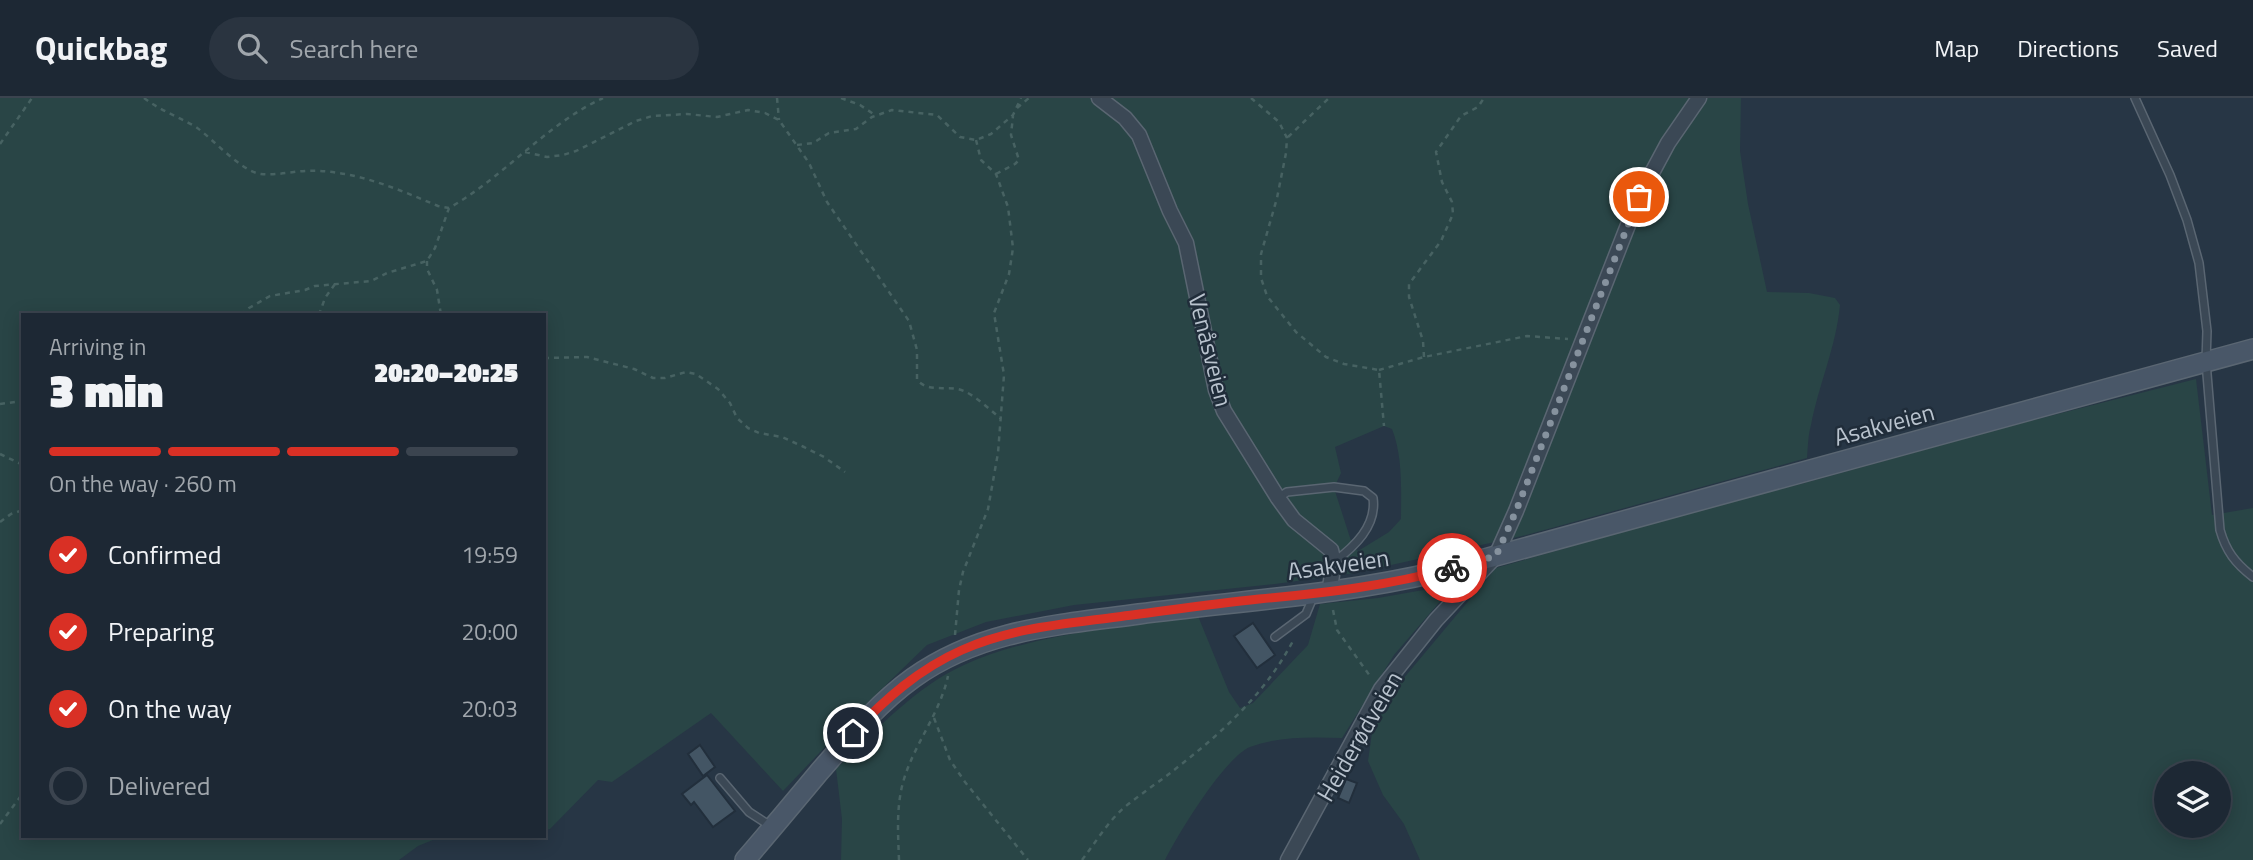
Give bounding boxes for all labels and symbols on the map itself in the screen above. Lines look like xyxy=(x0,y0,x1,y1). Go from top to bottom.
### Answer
pin xyxy=(1609,167,1669,227)
street label: Venåsveien xyxy=(1180,290,1242,410)
street label: Asakveien xyxy=(1830,393,1938,455)
courier xyxy=(1417,533,1487,603)
street label: Asakveien xyxy=(1285,539,1391,589)
street label: Heiderødveien xyxy=(1307,664,1411,808)
pin xyxy=(823,703,883,763)

